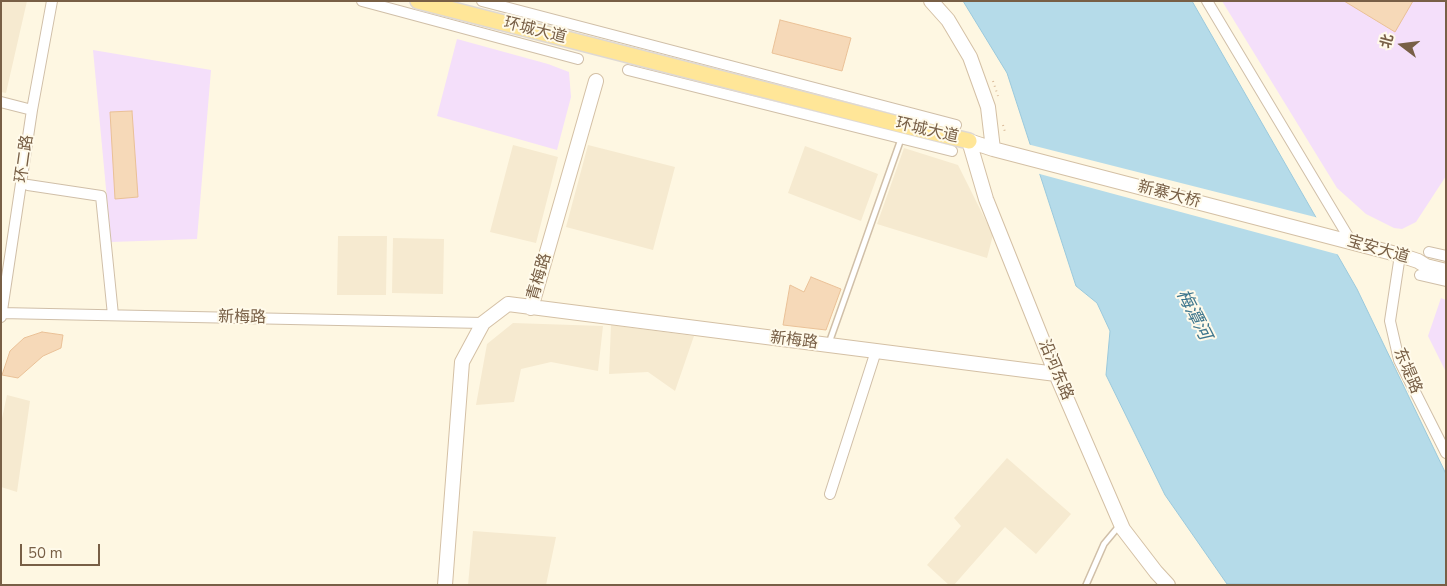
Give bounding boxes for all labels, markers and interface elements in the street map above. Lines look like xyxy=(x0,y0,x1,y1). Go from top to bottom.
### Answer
street label: 环城大道 xyxy=(502,14,568,48)
north arrow xyxy=(1377,20,1427,70)
text: 北 xyxy=(1376,32,1398,50)
street label: 环城大道 xyxy=(894,114,960,148)
street label: 环二路 xyxy=(12,134,38,184)
street label: 新寨大桥 xyxy=(1136,177,1202,213)
street label: 宝安大道 xyxy=(1345,232,1411,268)
street label: 青梅路 xyxy=(524,251,556,303)
water label: 梅潭河 xyxy=(1171,286,1215,344)
street label: 新梅路 xyxy=(218,308,266,328)
street label: 新梅路 xyxy=(769,329,819,353)
street label: 沿河东路 xyxy=(1034,337,1076,403)
street label: 东堤路 xyxy=(1389,345,1425,397)
scale bar xyxy=(22,534,102,566)
text: 50 m xyxy=(28,543,63,563)

